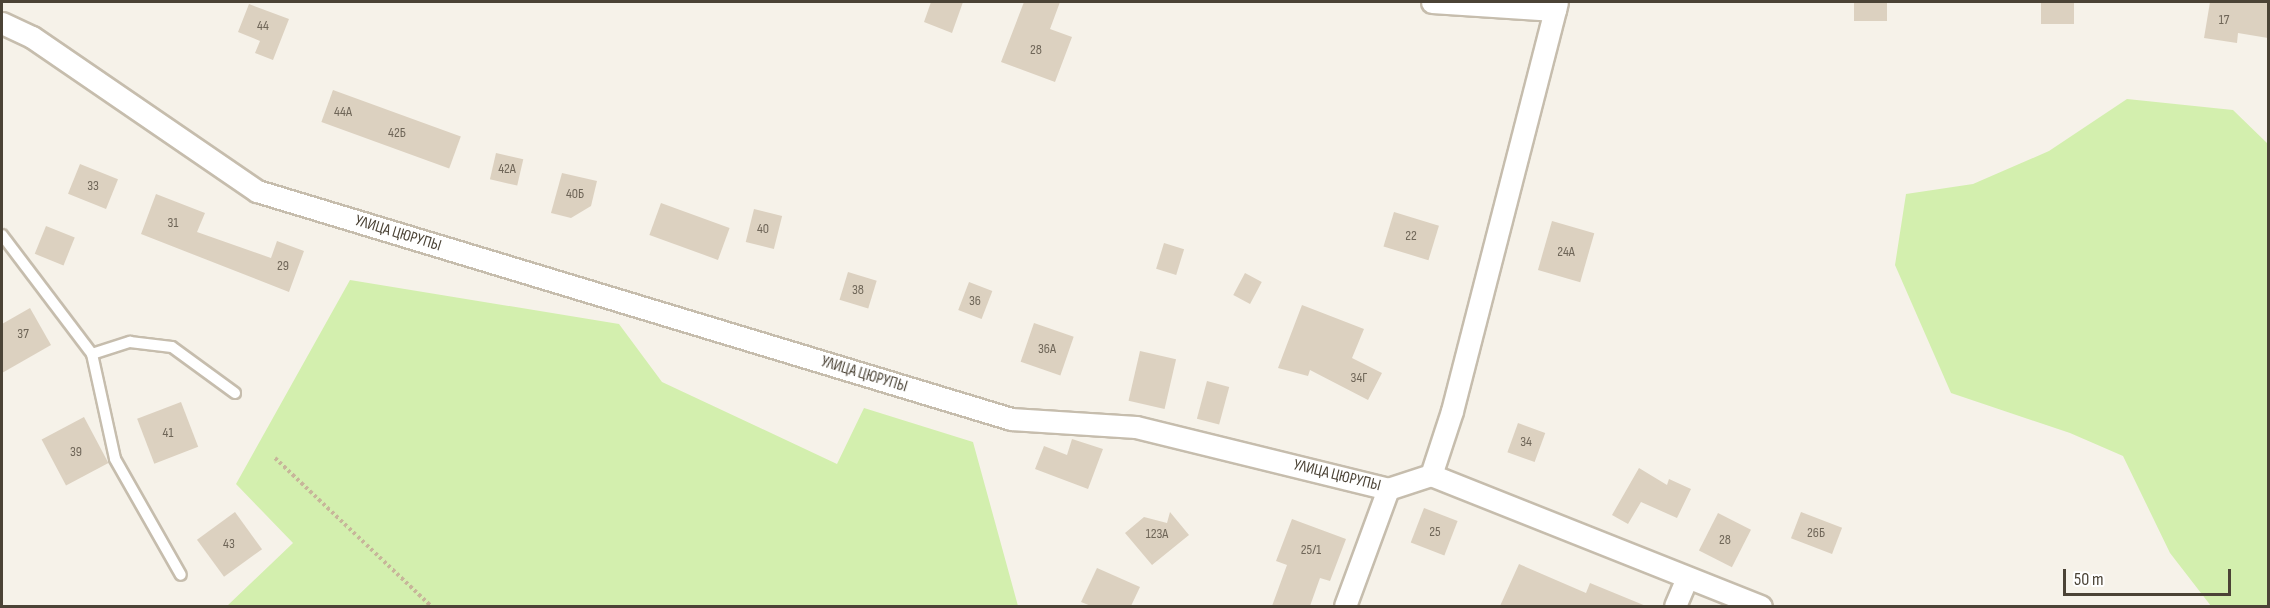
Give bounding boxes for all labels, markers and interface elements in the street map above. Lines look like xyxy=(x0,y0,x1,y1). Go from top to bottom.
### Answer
house number: 17 xyxy=(2219,12,2229,28)
house number: 44 xyxy=(257,18,269,34)
house number: 28 xyxy=(1030,42,1042,58)
house number: 44А xyxy=(334,104,352,120)
house number: 42Б xyxy=(388,125,406,141)
house number: 42А xyxy=(498,161,516,177)
house number: 33 xyxy=(87,178,99,194)
house number: 40Б xyxy=(566,186,584,202)
street label: УЛИЦА ЦЮРУПЫ xyxy=(353,212,443,256)
house number: 31 xyxy=(168,215,178,231)
house number: 40 xyxy=(757,221,769,237)
house number: 22 xyxy=(1405,228,1417,244)
house number: 24А xyxy=(1557,244,1575,260)
house number: 29 xyxy=(277,258,289,274)
house number: 38 xyxy=(852,282,864,298)
house number: 36 xyxy=(969,293,981,309)
house number: 37 xyxy=(17,326,29,342)
house number: 36А xyxy=(1038,341,1056,357)
street label: УЛИЦА ЦЮРУПЫ xyxy=(819,353,909,397)
house number: 34Г xyxy=(1351,370,1367,386)
house number: 41 xyxy=(163,425,173,441)
house number: 34 xyxy=(1520,434,1532,450)
house number: 39 xyxy=(70,444,82,460)
street label: УЛИЦА ЦЮРУПЫ xyxy=(1291,456,1383,496)
house number: 25 xyxy=(1429,524,1441,540)
house number: 26Б xyxy=(1807,525,1825,541)
house number: 123А xyxy=(1146,526,1168,542)
house number: 28 xyxy=(1719,532,1731,548)
house number: 43 xyxy=(223,536,235,552)
house number: 25/1 xyxy=(1301,542,1321,558)
scale bar xyxy=(2066,557,2234,595)
text: 50 m xyxy=(2074,569,2104,590)

